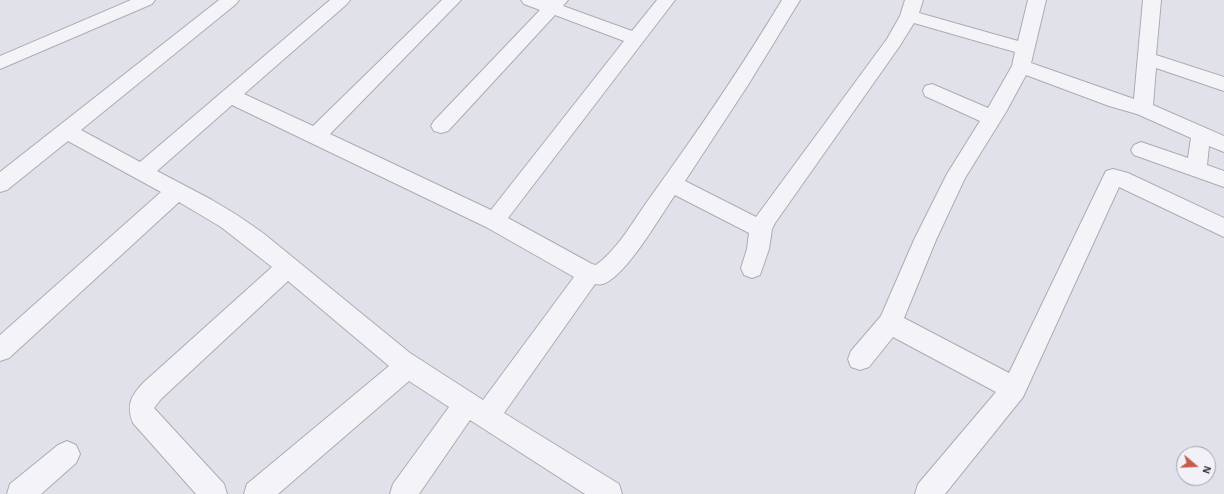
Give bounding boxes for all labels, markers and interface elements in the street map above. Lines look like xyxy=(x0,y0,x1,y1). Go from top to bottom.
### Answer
north arrow xyxy=(1176,446,1216,486)
text: N xyxy=(1200,464,1213,475)

